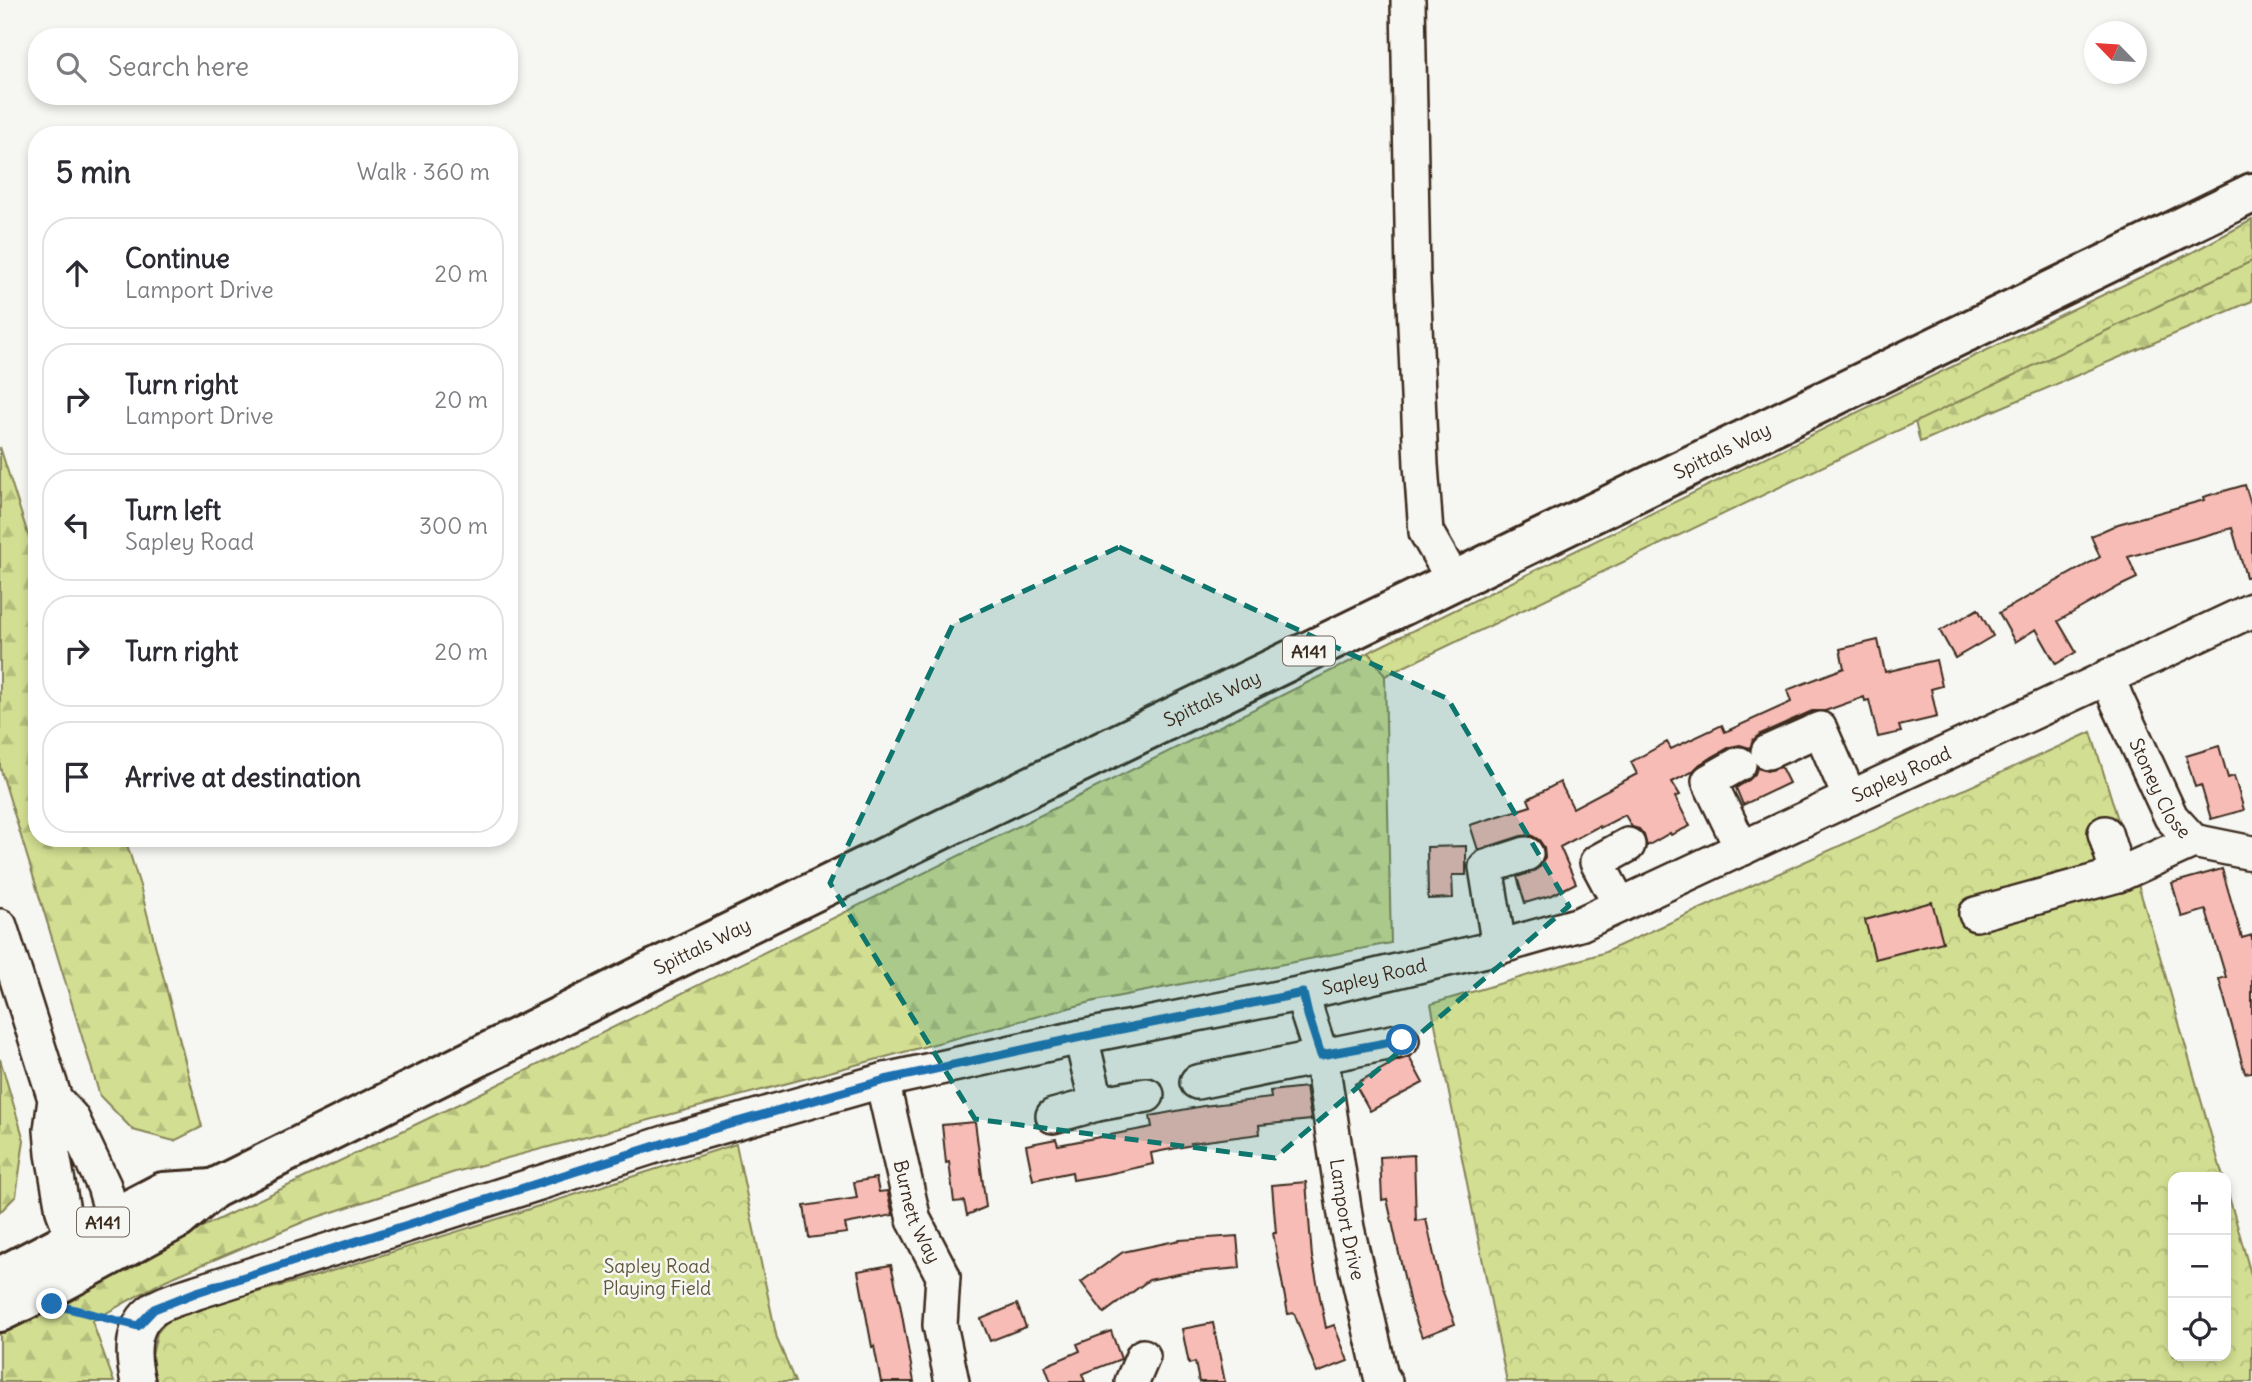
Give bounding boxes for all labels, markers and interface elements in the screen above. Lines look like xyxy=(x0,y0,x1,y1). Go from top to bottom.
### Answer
north arrow xyxy=(2084,21,2147,84)
search box xyxy=(28,28,518,105)
icon: search xyxy=(52,48,90,86)
text: Search here xyxy=(108,50,249,83)
text: 5 min xyxy=(56,153,131,191)
text: Walk · 360 m xyxy=(357,157,490,186)
text: Continue xyxy=(125,242,230,275)
icon: ahead xyxy=(58,254,96,292)
text: 20 m xyxy=(435,259,488,288)
text: Lamport Drive xyxy=(125,275,274,304)
text: Turn right xyxy=(125,368,238,401)
icon: right xyxy=(58,380,96,418)
text: 20 m xyxy=(435,385,488,414)
text: Lamport Drive xyxy=(125,401,274,430)
street label: Spittals Way xyxy=(1670,417,1774,484)
text: Turn left xyxy=(125,494,221,527)
icon: left xyxy=(58,506,96,544)
text: 300 m xyxy=(419,511,488,540)
text: Sapley Road xyxy=(125,527,254,556)
icon: right xyxy=(58,632,96,670)
text: Turn right xyxy=(125,635,238,668)
road number: A141 xyxy=(1283,636,1335,666)
text: 20 m xyxy=(435,637,488,666)
street label: Spittals Way xyxy=(1160,665,1264,732)
street label: Stoney Close xyxy=(2124,734,2197,843)
street label: Sapley Road xyxy=(1848,740,1955,807)
icon: arrive xyxy=(58,758,96,796)
text: Arrive at destination xyxy=(125,761,361,794)
street label: Spittals Way xyxy=(649,912,754,980)
street label: Sapley Road xyxy=(1319,952,1429,1000)
route start xyxy=(1386,1024,1417,1055)
street label: Lamport Drive xyxy=(1325,1157,1371,1282)
street label: Burnett Way xyxy=(889,1158,946,1267)
map controls xyxy=(2168,1172,2231,1361)
button: + xyxy=(2168,1172,2231,1235)
road number: A141 xyxy=(77,1208,129,1237)
button: − xyxy=(2168,1235,2231,1298)
park label: Sapley Road Playing Field xyxy=(603,1254,711,1300)
route end xyxy=(36,1288,67,1319)
button: locate xyxy=(2168,1298,2231,1361)

